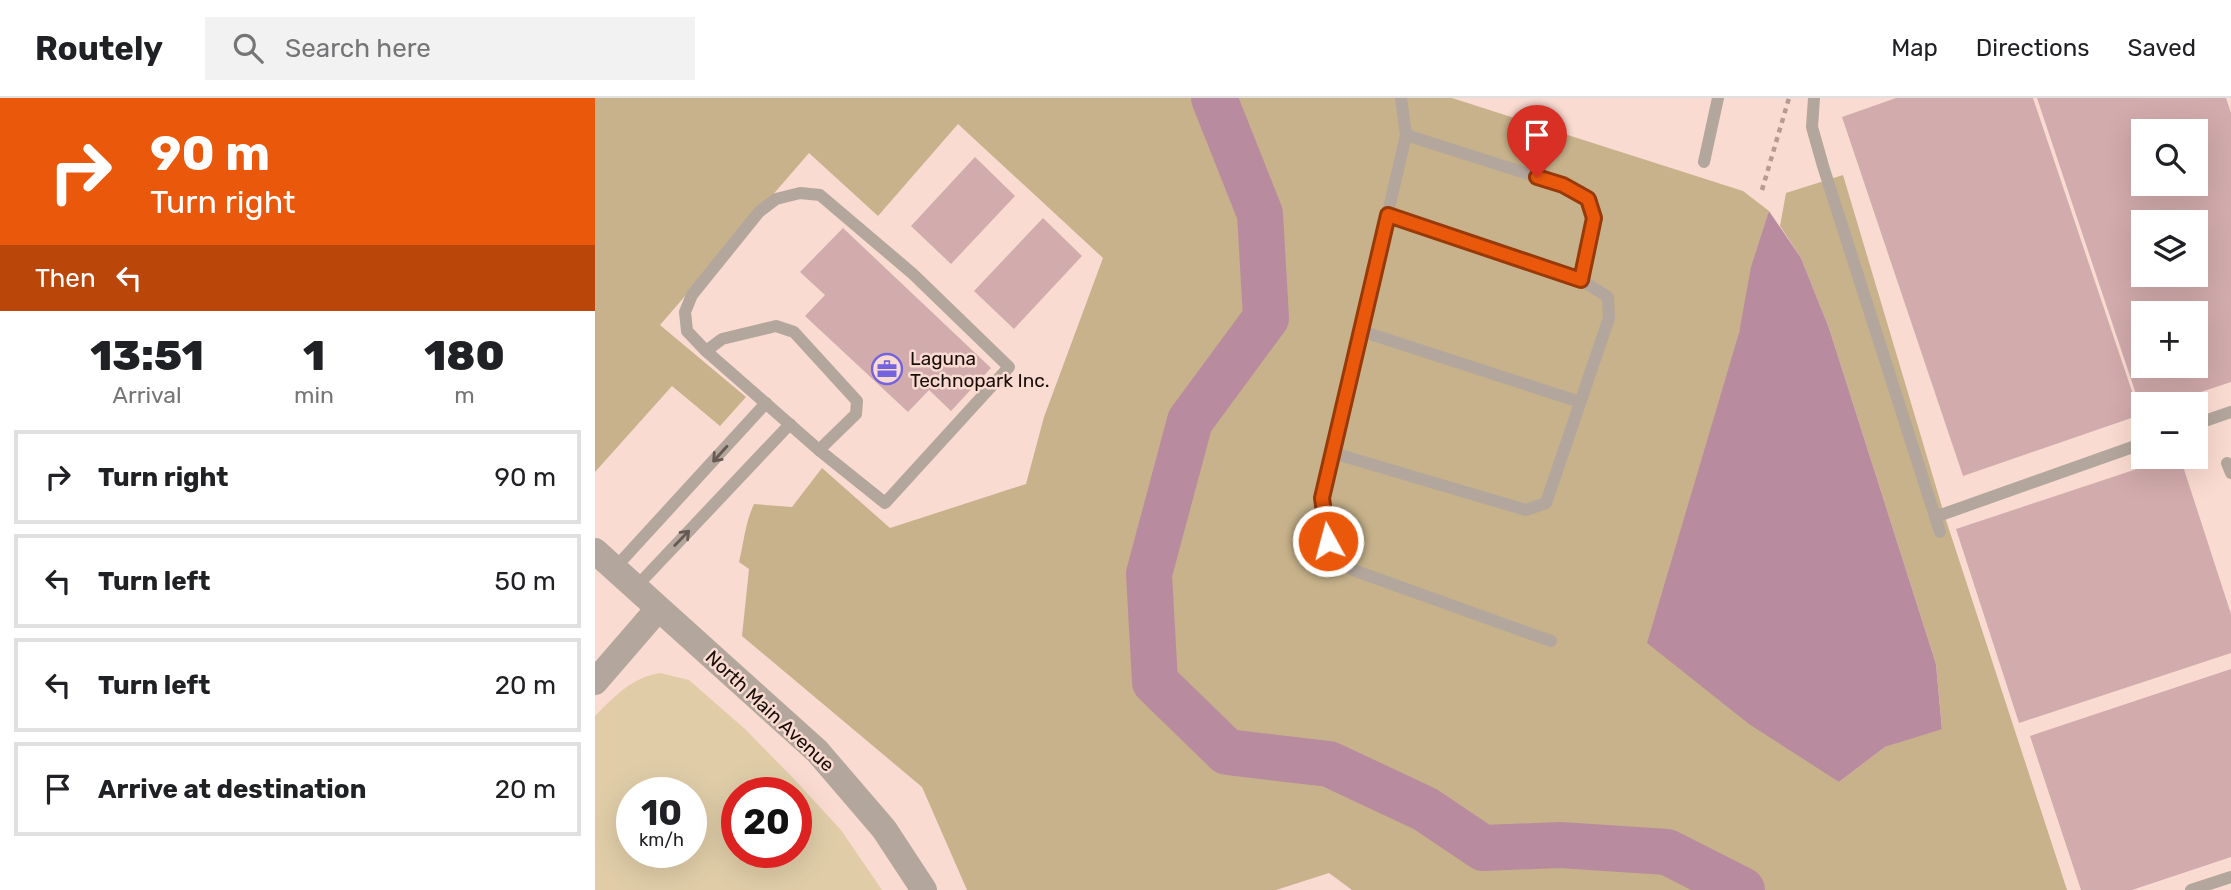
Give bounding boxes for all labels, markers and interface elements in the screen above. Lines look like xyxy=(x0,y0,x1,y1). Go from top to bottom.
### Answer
search box xyxy=(205,17,695,80)
text: Routely xyxy=(35,29,163,68)
icon: search xyxy=(229,29,267,67)
text: Search here xyxy=(285,33,431,64)
text: Map xyxy=(1891,34,1938,62)
text: Directions xyxy=(1976,34,2089,62)
text: Saved xyxy=(2127,34,2196,62)
pin xyxy=(1507,105,1567,177)
icon: arrive xyxy=(1518,116,1556,154)
map controls xyxy=(2131,119,2208,469)
button: search xyxy=(2131,119,2208,196)
text: 90 m xyxy=(150,124,270,182)
icon: right xyxy=(35,126,126,217)
text: Turn right xyxy=(150,183,295,221)
button: layers xyxy=(2131,210,2208,287)
icon: left xyxy=(110,259,148,297)
text: Then xyxy=(35,263,96,294)
button: + xyxy=(2131,301,2208,378)
text: 13:51 xyxy=(90,331,204,381)
text: 1 xyxy=(303,331,325,381)
text: 180 xyxy=(424,331,505,381)
place label: Laguna Technopark Inc. xyxy=(910,347,1050,392)
office icon: Laguna Technopark Inc. xyxy=(870,352,904,386)
text: Arrival xyxy=(113,381,182,409)
text: min xyxy=(294,381,334,409)
text: m xyxy=(454,381,475,409)
button: − xyxy=(2131,392,2208,469)
one-way arrow xyxy=(711,445,728,462)
icon: right xyxy=(39,458,77,496)
text: Turn right xyxy=(98,462,228,493)
text: 90 m xyxy=(495,462,556,493)
position arrow xyxy=(1291,504,1365,578)
one-way arrow xyxy=(673,530,690,547)
icon: left xyxy=(39,562,77,600)
text: Turn left xyxy=(98,566,210,597)
text: 50 m xyxy=(495,566,556,597)
street label: North Main Avenue xyxy=(701,646,839,776)
icon: left xyxy=(39,666,77,704)
text: Turn left xyxy=(98,670,210,701)
text: 20 m xyxy=(495,670,556,701)
icon: arrive xyxy=(39,770,77,808)
text: Arrive at destination xyxy=(98,774,366,805)
text: 20 m xyxy=(495,774,556,805)
speed limit sign: 20 xyxy=(721,777,812,868)
text: 10 xyxy=(641,792,682,834)
text: km/h xyxy=(639,829,684,851)

